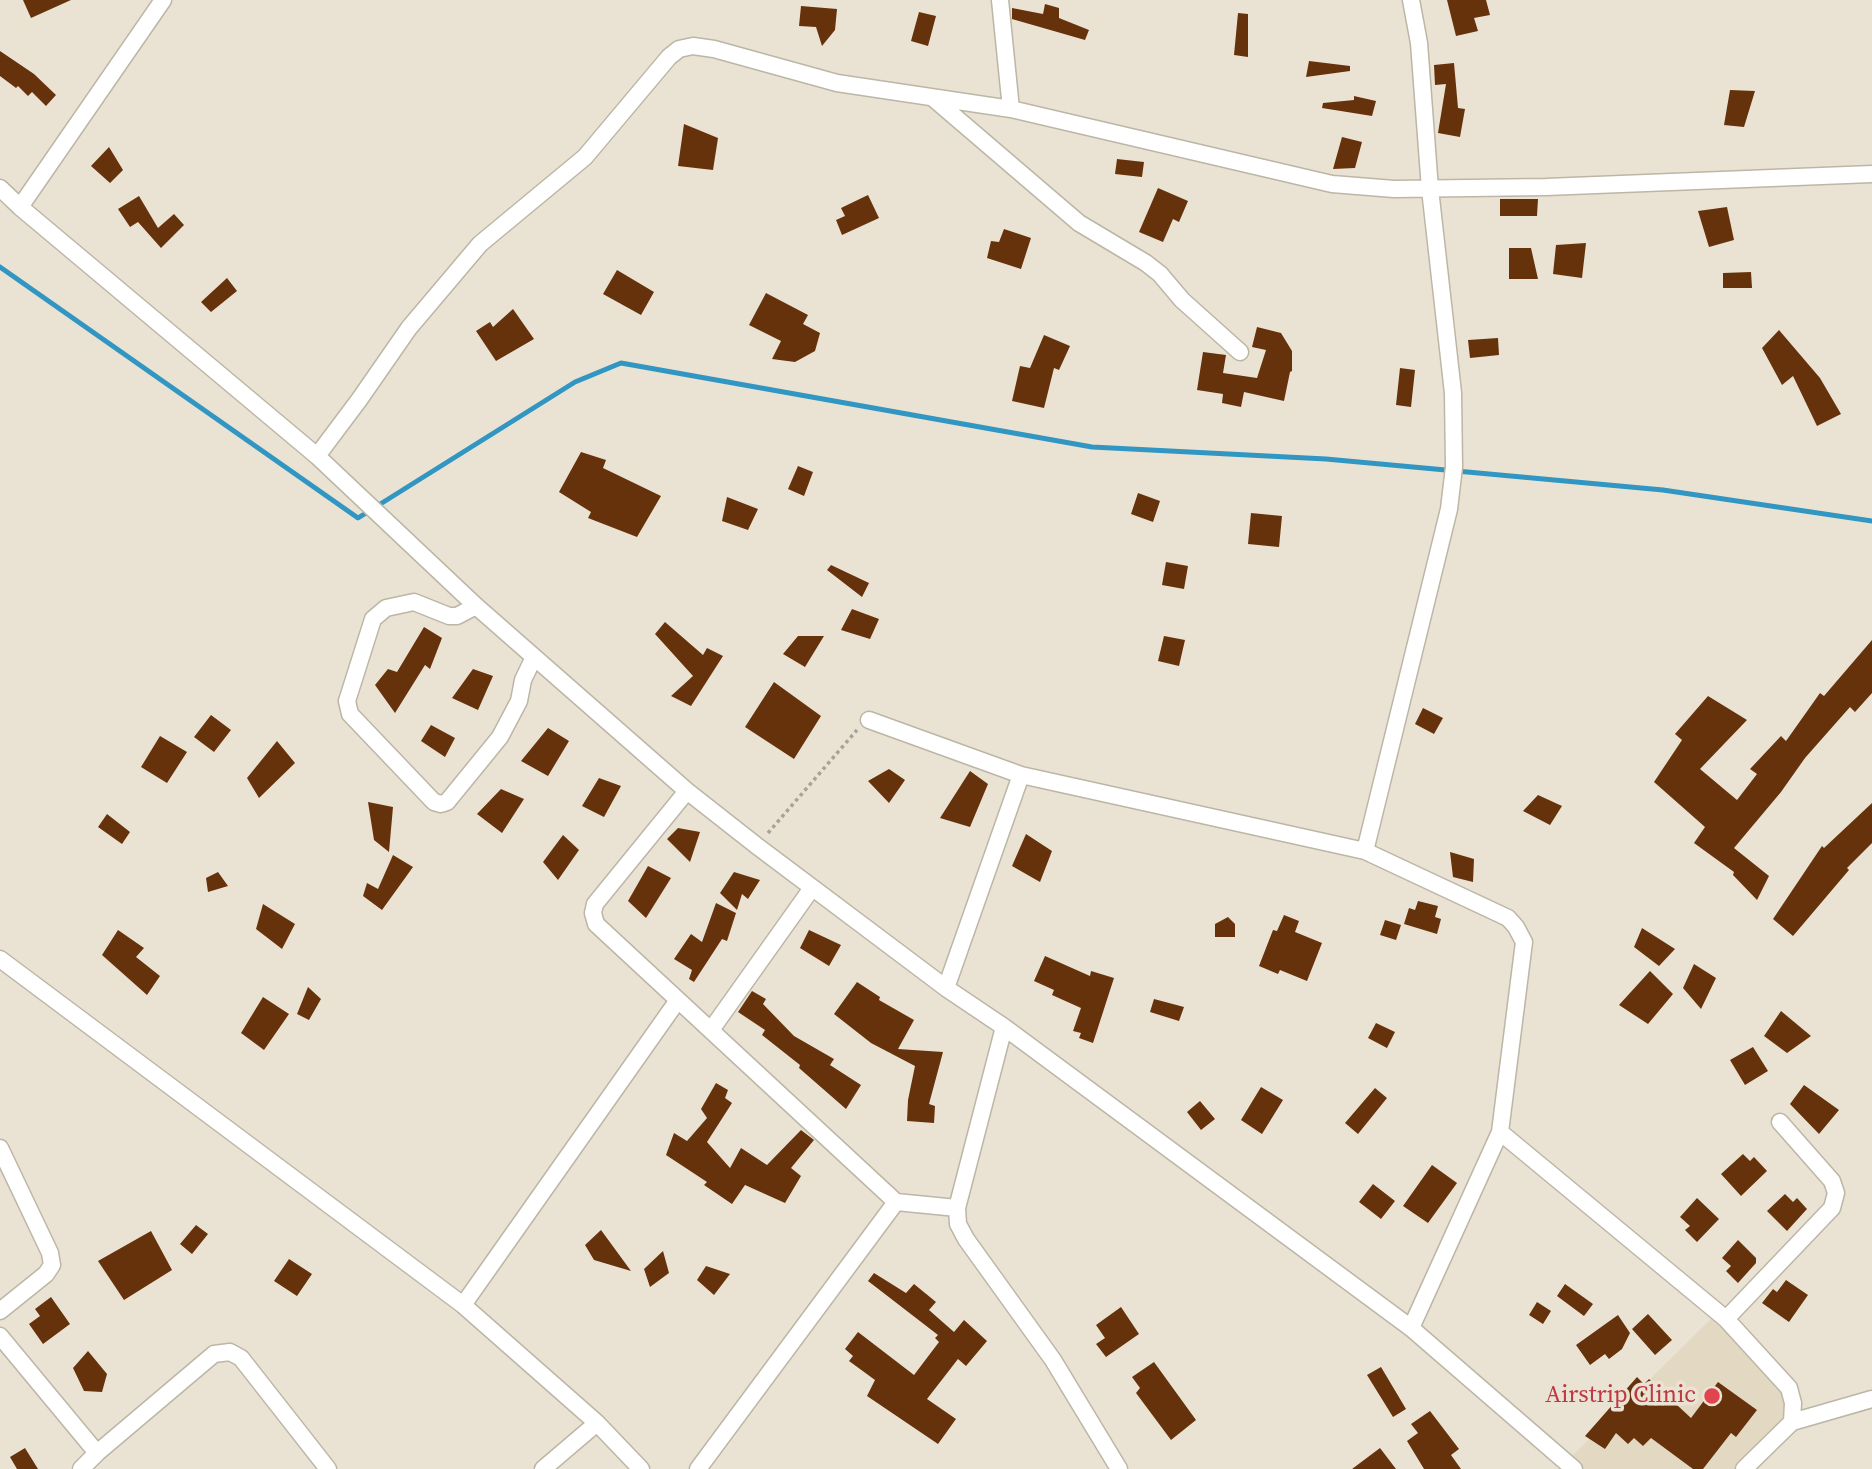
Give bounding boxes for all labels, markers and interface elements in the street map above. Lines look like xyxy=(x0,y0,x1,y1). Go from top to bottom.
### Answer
place label: Airstrip Clinic xyxy=(1545,1382,1696,1410)
marker: Airstrip Clinic xyxy=(1702,1386,1722,1406)

